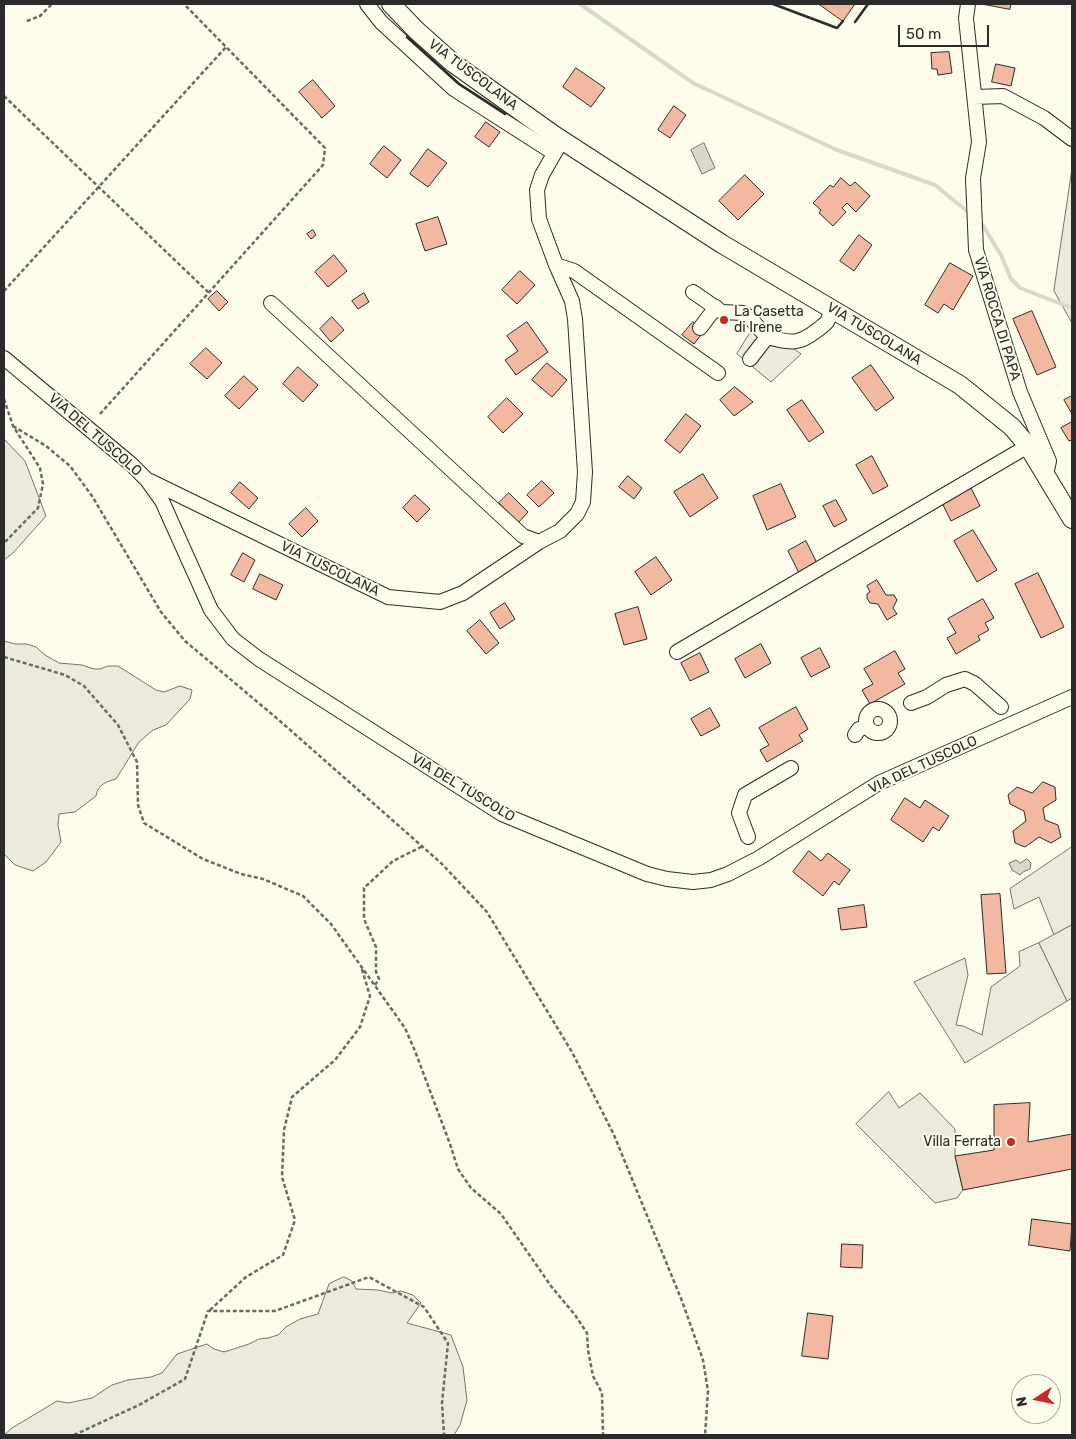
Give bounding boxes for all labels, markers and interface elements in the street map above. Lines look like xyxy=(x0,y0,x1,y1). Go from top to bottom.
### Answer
scale bar xyxy=(901,15,992,47)
text: 50 m xyxy=(906,25,941,43)
street label: VIA TUSCOLANA xyxy=(425,36,521,114)
street label: VIA ROCCA DI PAPA xyxy=(970,255,1024,383)
street label: VIA TUSCOLANA xyxy=(824,299,924,369)
place label: La Casetta di Irene xyxy=(734,304,804,336)
marker: La Casetta di Irene xyxy=(718,314,730,326)
street label: VIA DEL TUSCOLO xyxy=(45,390,145,480)
street label: VIA TUSCOLANA xyxy=(278,538,382,600)
street label: VIA DEL TUSCOLO xyxy=(866,732,980,798)
street label: VIA DEL TUSCOLO xyxy=(408,750,518,826)
place label: Villa Ferrata xyxy=(923,1134,1001,1150)
marker: Villa Ferrata xyxy=(1005,1136,1017,1148)
north arrow xyxy=(1011,1374,1061,1424)
text: N xyxy=(1012,1395,1031,1408)

